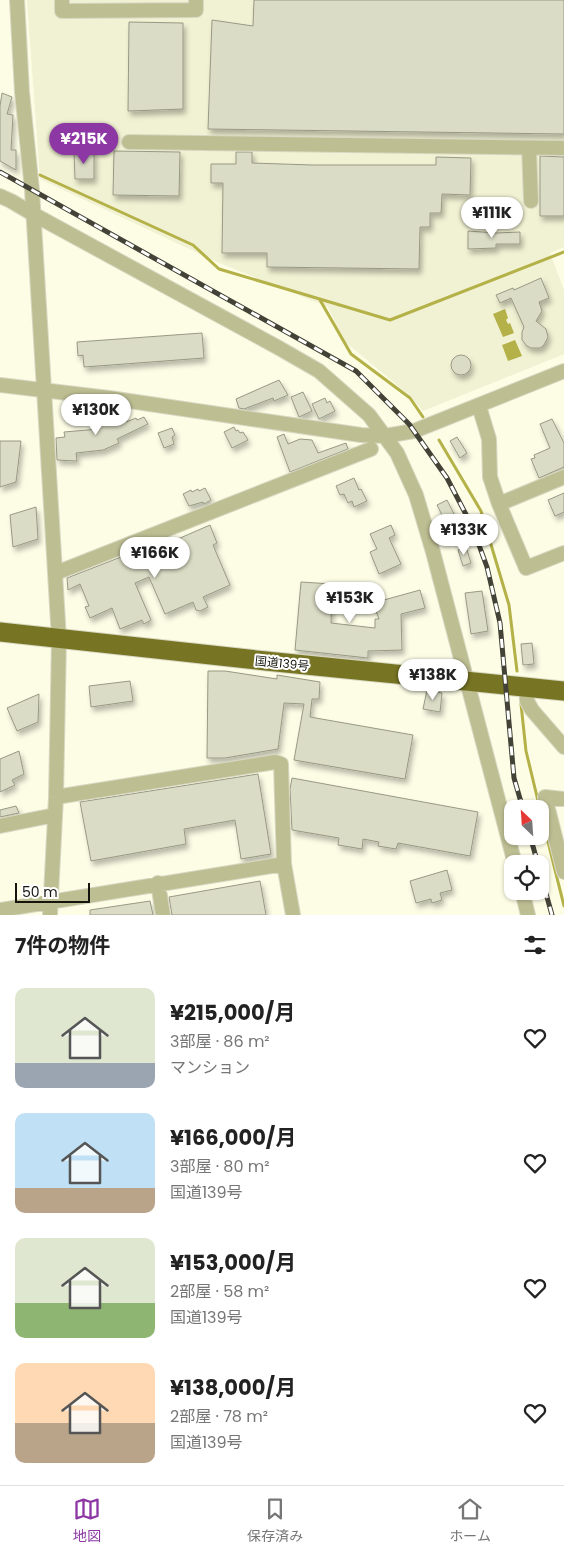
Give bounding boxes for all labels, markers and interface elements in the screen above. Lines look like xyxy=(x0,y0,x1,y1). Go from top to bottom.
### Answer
pin: ¥215K xyxy=(49,122,119,165)
text: ¥215K xyxy=(60,127,108,150)
pin: ¥111K xyxy=(457,196,527,239)
text: ¥111K xyxy=(472,201,512,224)
pin: ¥130K xyxy=(61,394,131,436)
text: ¥130K xyxy=(72,398,120,421)
pin: ¥133K xyxy=(429,514,499,556)
text: ¥133K xyxy=(440,518,488,541)
pin: ¥166K xyxy=(120,536,190,579)
text: ¥166K xyxy=(131,541,179,564)
pin: ¥153K xyxy=(315,582,385,624)
text: ¥153K xyxy=(326,586,374,609)
street label: 国道139号 xyxy=(254,652,310,674)
pin: ¥138K xyxy=(398,658,468,701)
text: ¥138K xyxy=(409,663,457,686)
north arrow xyxy=(504,800,549,845)
map controls xyxy=(504,800,549,900)
button: locate xyxy=(504,855,549,900)
scale bar xyxy=(15,880,90,903)
text: 50 m xyxy=(22,882,58,902)
text: 7件の物件 xyxy=(15,931,110,960)
icon: filters xyxy=(521,931,549,959)
text: ¥215,000/月 xyxy=(170,998,295,1027)
icon: home xyxy=(55,1008,115,1068)
icon: heart xyxy=(521,1024,549,1052)
text: 3部屋 · 86 m² xyxy=(170,1030,270,1053)
text: マンション xyxy=(170,1056,250,1079)
text: ¥166,000/月 xyxy=(170,1123,296,1152)
icon: home xyxy=(55,1133,115,1193)
icon: heart xyxy=(521,1149,549,1177)
text: 3部屋 · 80 m² xyxy=(170,1155,270,1178)
text: 国道139号 xyxy=(170,1181,243,1204)
text: ¥153,000/月 xyxy=(170,1248,296,1277)
icon: home xyxy=(55,1258,115,1318)
icon: heart xyxy=(521,1274,549,1302)
text: 2部屋 · 58 m² xyxy=(170,1280,269,1303)
text: 国道139号 xyxy=(170,1306,243,1329)
text: ¥138,000/月 xyxy=(170,1373,296,1402)
icon: home xyxy=(55,1383,115,1443)
icon: heart xyxy=(521,1399,549,1427)
text: 2部屋 · 78 m² xyxy=(170,1405,268,1428)
text: 国道139号 xyxy=(170,1431,243,1454)
tab: 地図 xyxy=(73,1495,101,1547)
tab: 保存済み xyxy=(247,1495,303,1547)
tab: ホーム xyxy=(449,1495,491,1547)

